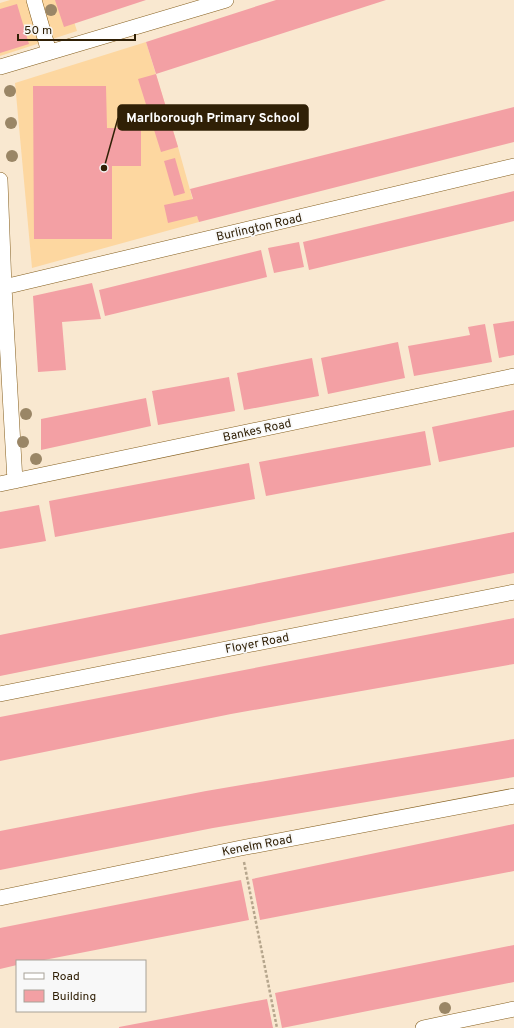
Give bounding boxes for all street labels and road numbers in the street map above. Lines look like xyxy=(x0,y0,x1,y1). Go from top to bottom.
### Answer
street label: Burlington Road xyxy=(215,210,304,246)
street label: Bankes Road xyxy=(221,416,293,446)
street label: Floyer Road xyxy=(224,630,290,658)
street label: Kenelm Road xyxy=(221,831,294,861)

